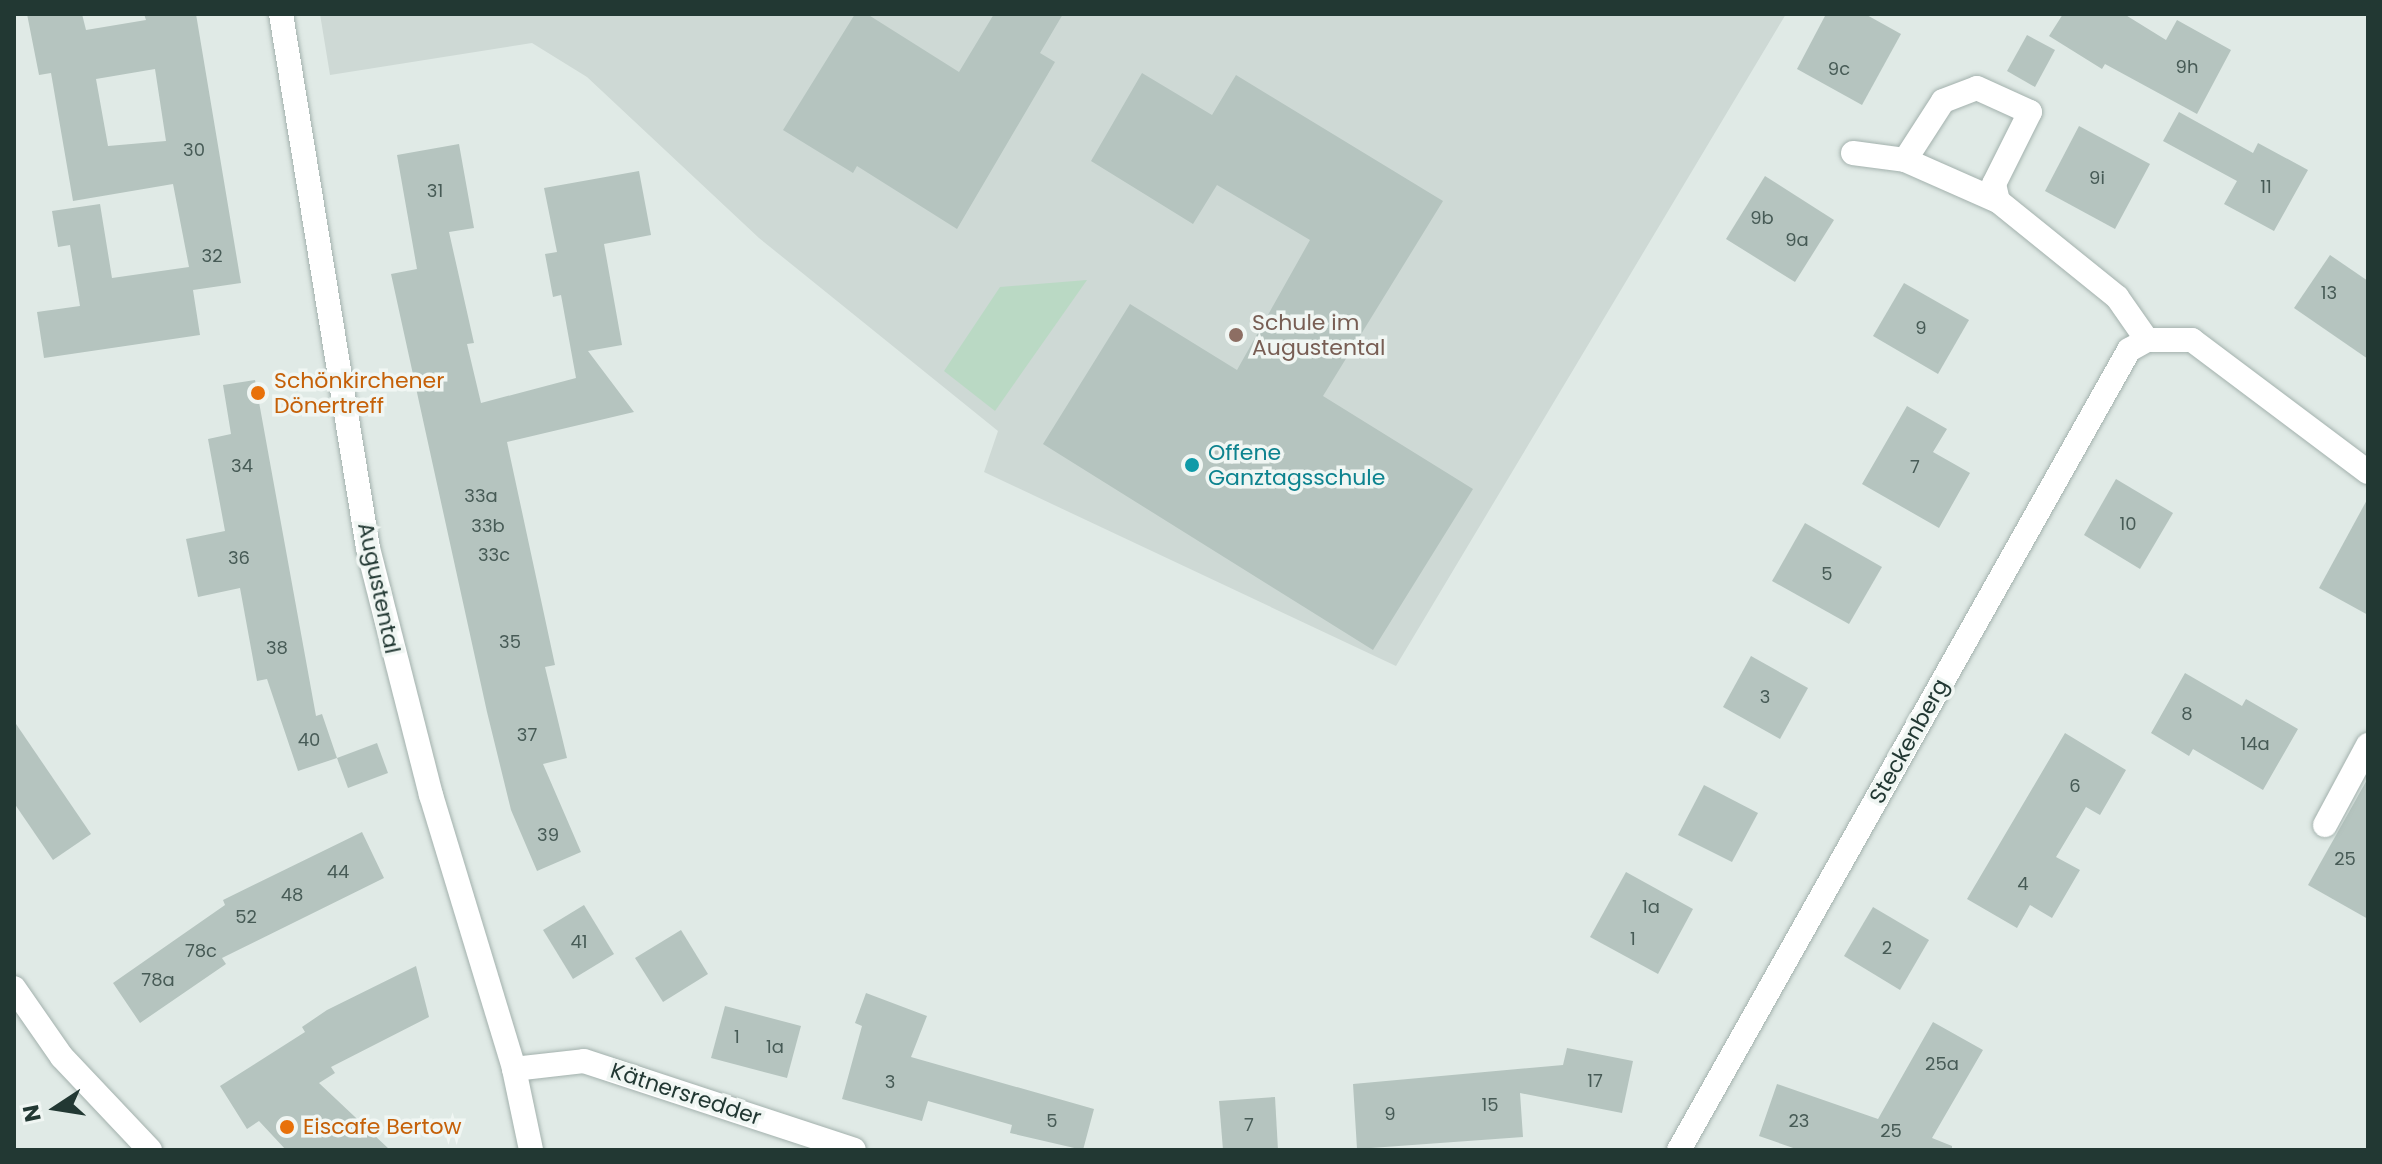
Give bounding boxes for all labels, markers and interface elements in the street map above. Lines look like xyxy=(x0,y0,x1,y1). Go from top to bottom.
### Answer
house number: 9h xyxy=(2176,56,2198,78)
house number: 9c xyxy=(1828,58,1850,80)
house number: 30 xyxy=(183,139,205,161)
house number: 9i xyxy=(2089,167,2105,189)
house number: 11 xyxy=(2260,176,2272,198)
house number: 31 xyxy=(427,180,443,202)
house number: 9b xyxy=(1750,207,1774,229)
house number: 9a xyxy=(1785,229,1809,251)
house number: 32 xyxy=(202,245,222,267)
house number: 13 xyxy=(2321,282,2337,304)
place label: Schule im Augustental xyxy=(1252,309,1385,360)
house number: 9 xyxy=(1915,317,1927,339)
marker: Schule im Augustental xyxy=(1227,326,1245,344)
place label: Schönkirchener Dönertreff xyxy=(274,367,444,418)
marker: Schönkirchener Dönertreff xyxy=(249,384,267,402)
place label: Offene Ganztagsschule xyxy=(1208,439,1385,490)
house number: 34 xyxy=(231,455,253,477)
marker: Offene Ganztagsschule xyxy=(1183,456,1201,474)
house number: 7 xyxy=(1910,456,1920,478)
house number: 33a xyxy=(464,485,498,507)
house number: 10 xyxy=(2119,513,2137,535)
house number: 33b xyxy=(471,515,505,537)
street label: Augustental xyxy=(352,520,406,656)
house number: 33c xyxy=(478,544,510,566)
house number: 36 xyxy=(228,547,250,569)
house number: 5 xyxy=(1821,563,1833,585)
house number: 35 xyxy=(499,631,521,653)
house number: 38 xyxy=(266,637,288,659)
street label: Steckenberg xyxy=(1864,674,1954,808)
house number: 3 xyxy=(1760,686,1770,708)
house number: 8 xyxy=(2181,703,2193,725)
house number: 37 xyxy=(517,724,537,746)
house number: 40 xyxy=(298,729,320,751)
house number: 14a xyxy=(2240,733,2270,755)
house number: 6 xyxy=(2069,775,2081,797)
house number: 39 xyxy=(537,824,559,846)
house number: 25 xyxy=(2334,848,2356,870)
house number: 44 xyxy=(327,861,349,883)
house number: 4 xyxy=(2017,873,2029,895)
house number: 48 xyxy=(281,884,303,906)
house number: 1a xyxy=(1642,896,1660,918)
house number: 52 xyxy=(235,906,257,928)
house number: 1 xyxy=(1630,928,1636,950)
house number: 41 xyxy=(570,931,588,953)
house number: 2 xyxy=(1882,937,1892,959)
house number: 78c xyxy=(185,940,217,962)
house number: 78a xyxy=(141,969,175,991)
house number: 1 xyxy=(734,1026,740,1048)
house number: 1a xyxy=(766,1036,784,1058)
house number: 25a xyxy=(1925,1053,1959,1075)
street label: Kätnersredder xyxy=(607,1057,765,1131)
north arrow xyxy=(16,1068,96,1148)
house number: 17 xyxy=(1587,1070,1603,1092)
house number: 3 xyxy=(885,1071,895,1093)
house number: 15 xyxy=(1481,1094,1499,1116)
text: N xyxy=(15,1102,49,1124)
house number: 9 xyxy=(1384,1103,1396,1125)
house number: 5 xyxy=(1046,1110,1058,1132)
house number: 23 xyxy=(1789,1110,1809,1132)
place label: Eiscafe Bertow xyxy=(303,1114,462,1140)
house number: 7 xyxy=(1244,1114,1254,1136)
marker: Eiscafe Bertow xyxy=(278,1118,296,1136)
house number: 25 xyxy=(1880,1120,1902,1142)

